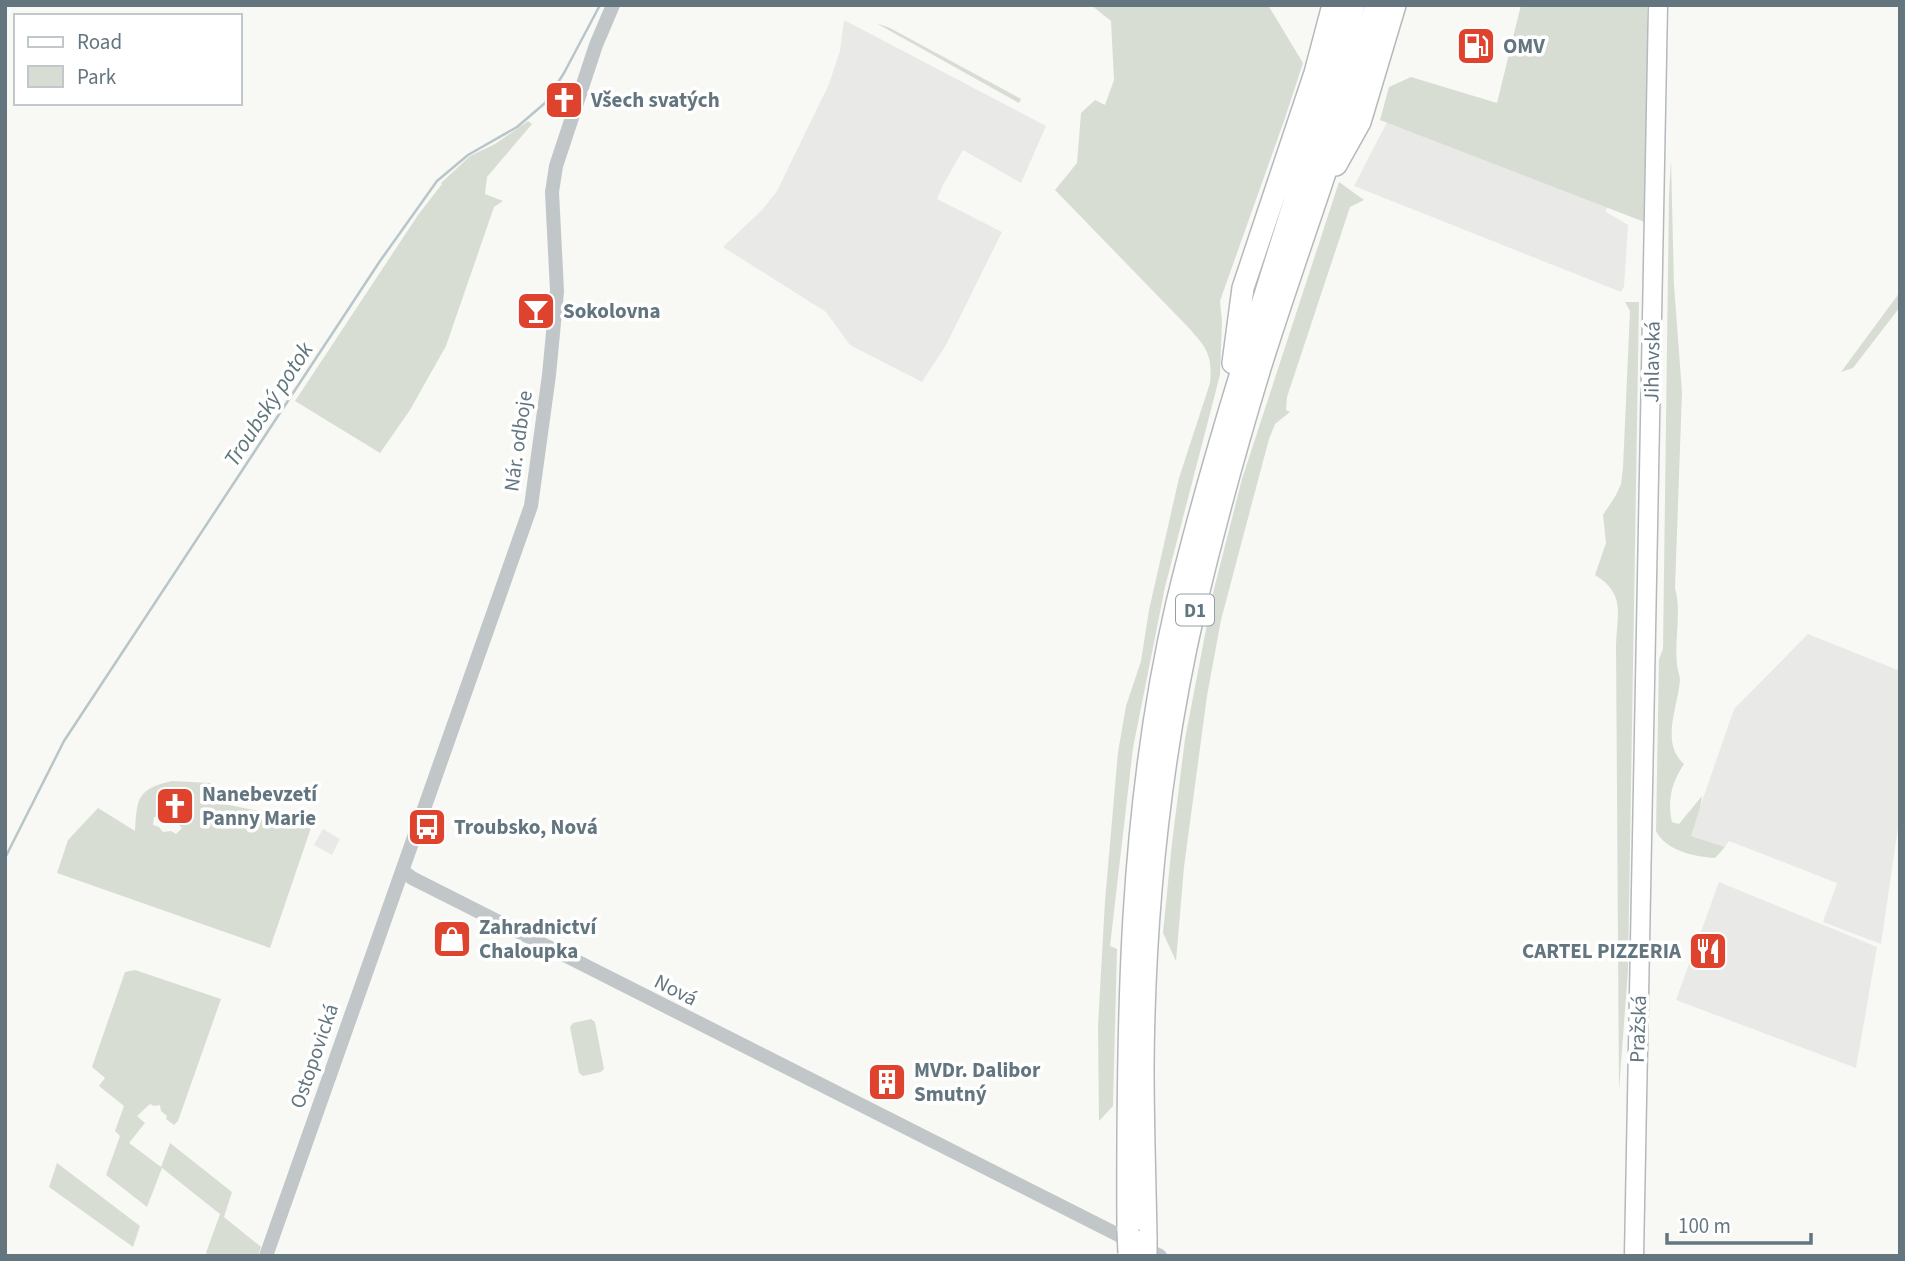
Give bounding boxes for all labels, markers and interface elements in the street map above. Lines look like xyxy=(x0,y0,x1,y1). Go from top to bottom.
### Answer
legend xyxy=(14,14,242,105)
fuel station icon: OMV xyxy=(1455,25,1497,67)
text: Road xyxy=(77,27,122,57)
place label: OMV xyxy=(1503,31,1545,61)
text: Park xyxy=(77,62,117,92)
church icon: Všech svatých xyxy=(543,79,585,121)
place label: Všech svatých xyxy=(590,85,720,115)
bar icon: Sokolovna xyxy=(515,290,557,332)
place label: Sokolovna xyxy=(563,296,660,326)
street label: Jihlavská xyxy=(1636,321,1668,403)
water label: Troubský potok xyxy=(216,334,322,473)
street label: Nár. odboje xyxy=(496,389,540,493)
road number: D1 xyxy=(1176,594,1214,625)
place label: Nanebevzetí Panny Marie xyxy=(202,779,318,833)
church icon: Nanebevzetí Panny Marie xyxy=(154,785,196,827)
bus stop icon: Troubsko, Nová xyxy=(406,806,448,848)
place label: Troubsko, Nová xyxy=(454,812,598,842)
place label: Zahradnictví Chaloupka xyxy=(479,912,597,966)
shop icon: Zahradnictví Chaloupka xyxy=(431,918,473,960)
restaurant icon: CARTEL PIZZERIA xyxy=(1687,930,1729,972)
place label: CARTEL PIZZERIA xyxy=(1522,936,1682,966)
street label: Nová xyxy=(649,966,703,1014)
street label: Pražská xyxy=(1622,995,1654,1063)
street label: Ostopovická xyxy=(282,1000,346,1112)
place label: MVDr. Dalibor Smutný xyxy=(914,1055,1041,1109)
building icon: MVDr. Dalibor Smutný xyxy=(866,1061,908,1103)
scale bar xyxy=(1667,1202,1811,1246)
text: 100 m xyxy=(1678,1211,1731,1241)

